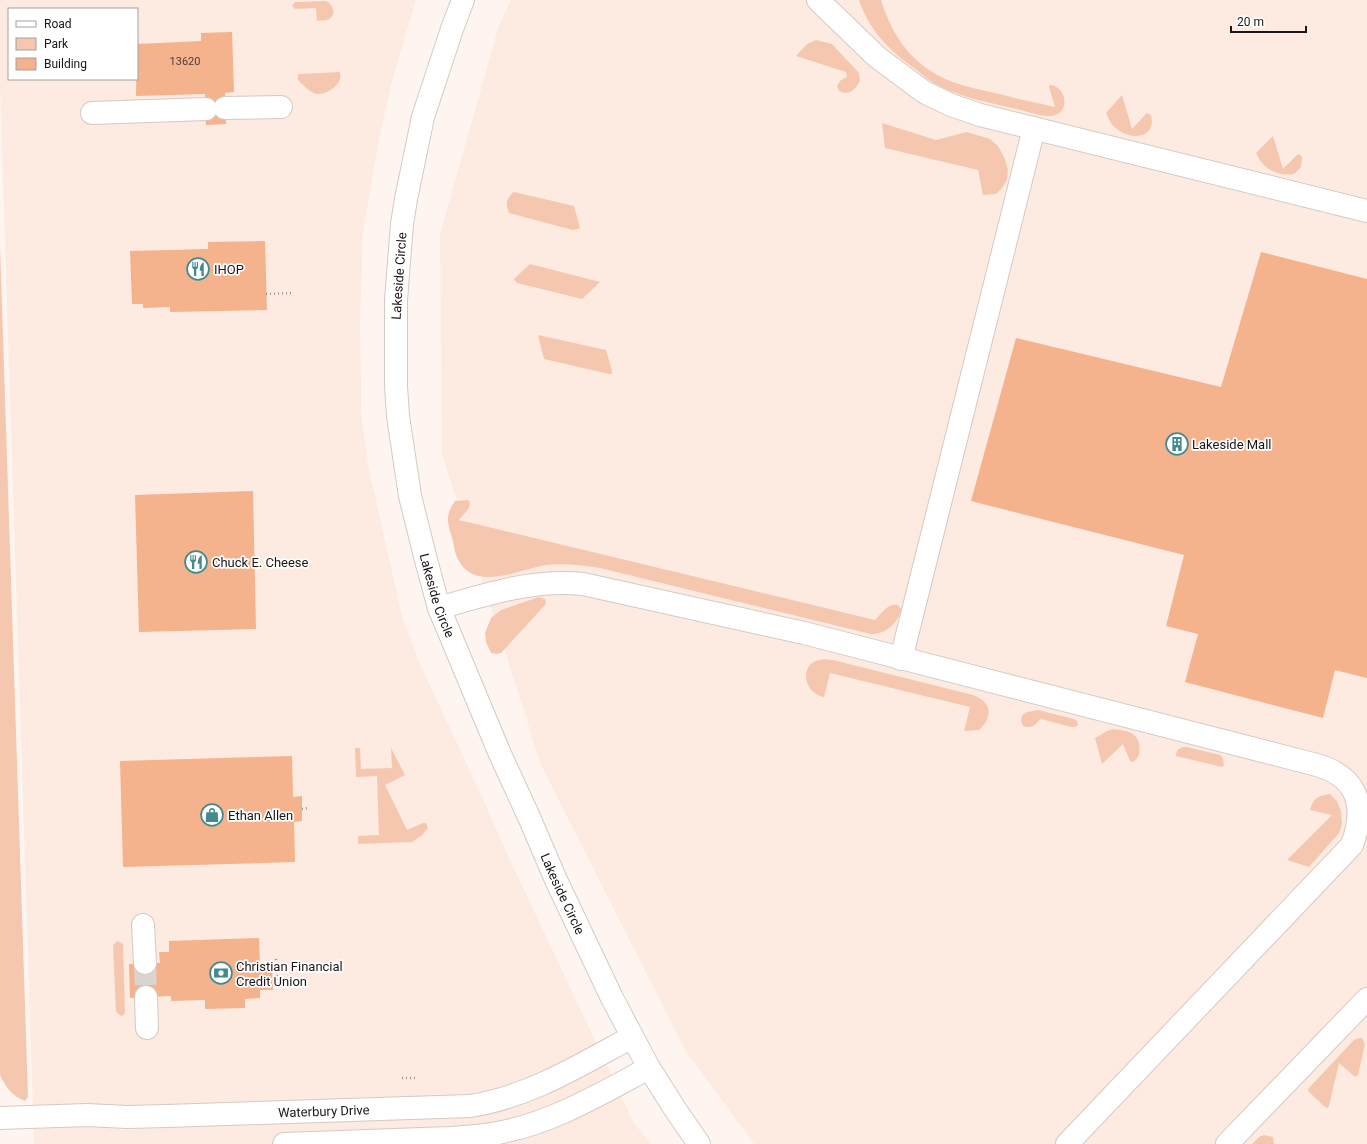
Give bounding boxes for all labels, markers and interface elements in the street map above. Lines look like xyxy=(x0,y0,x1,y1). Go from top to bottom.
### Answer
legend xyxy=(8,8,138,80)
scale bar xyxy=(1231,8,1306,34)
text: 20 m xyxy=(1237,15,1264,29)
text: Road xyxy=(44,17,72,31)
text: Park xyxy=(44,37,69,51)
house number: 13620 xyxy=(170,55,200,68)
text: Building xyxy=(44,57,87,71)
street label: Lakeside Circle xyxy=(388,232,410,320)
restaurant icon: IHOP xyxy=(185,256,211,282)
place label: IHOP xyxy=(214,262,244,277)
building icon: Lakeside Mall xyxy=(1164,431,1190,457)
place label: Lakeside Mall xyxy=(1192,437,1272,452)
restaurant icon: Chuck E. Cheese xyxy=(183,549,209,575)
street label: Lakeside Circle xyxy=(417,552,458,640)
place label: Chuck E. Cheese xyxy=(212,555,309,570)
shop icon: Ethan Allen xyxy=(199,802,225,828)
place label: Ethan Allen xyxy=(228,808,293,823)
street label: Lakeside Circle xyxy=(538,851,588,937)
place label: Christian Financial Credit Union xyxy=(236,959,343,989)
bank icon: Christian Financial Credit Union xyxy=(208,960,234,986)
street label: Waterbury Drive xyxy=(278,1102,370,1120)

